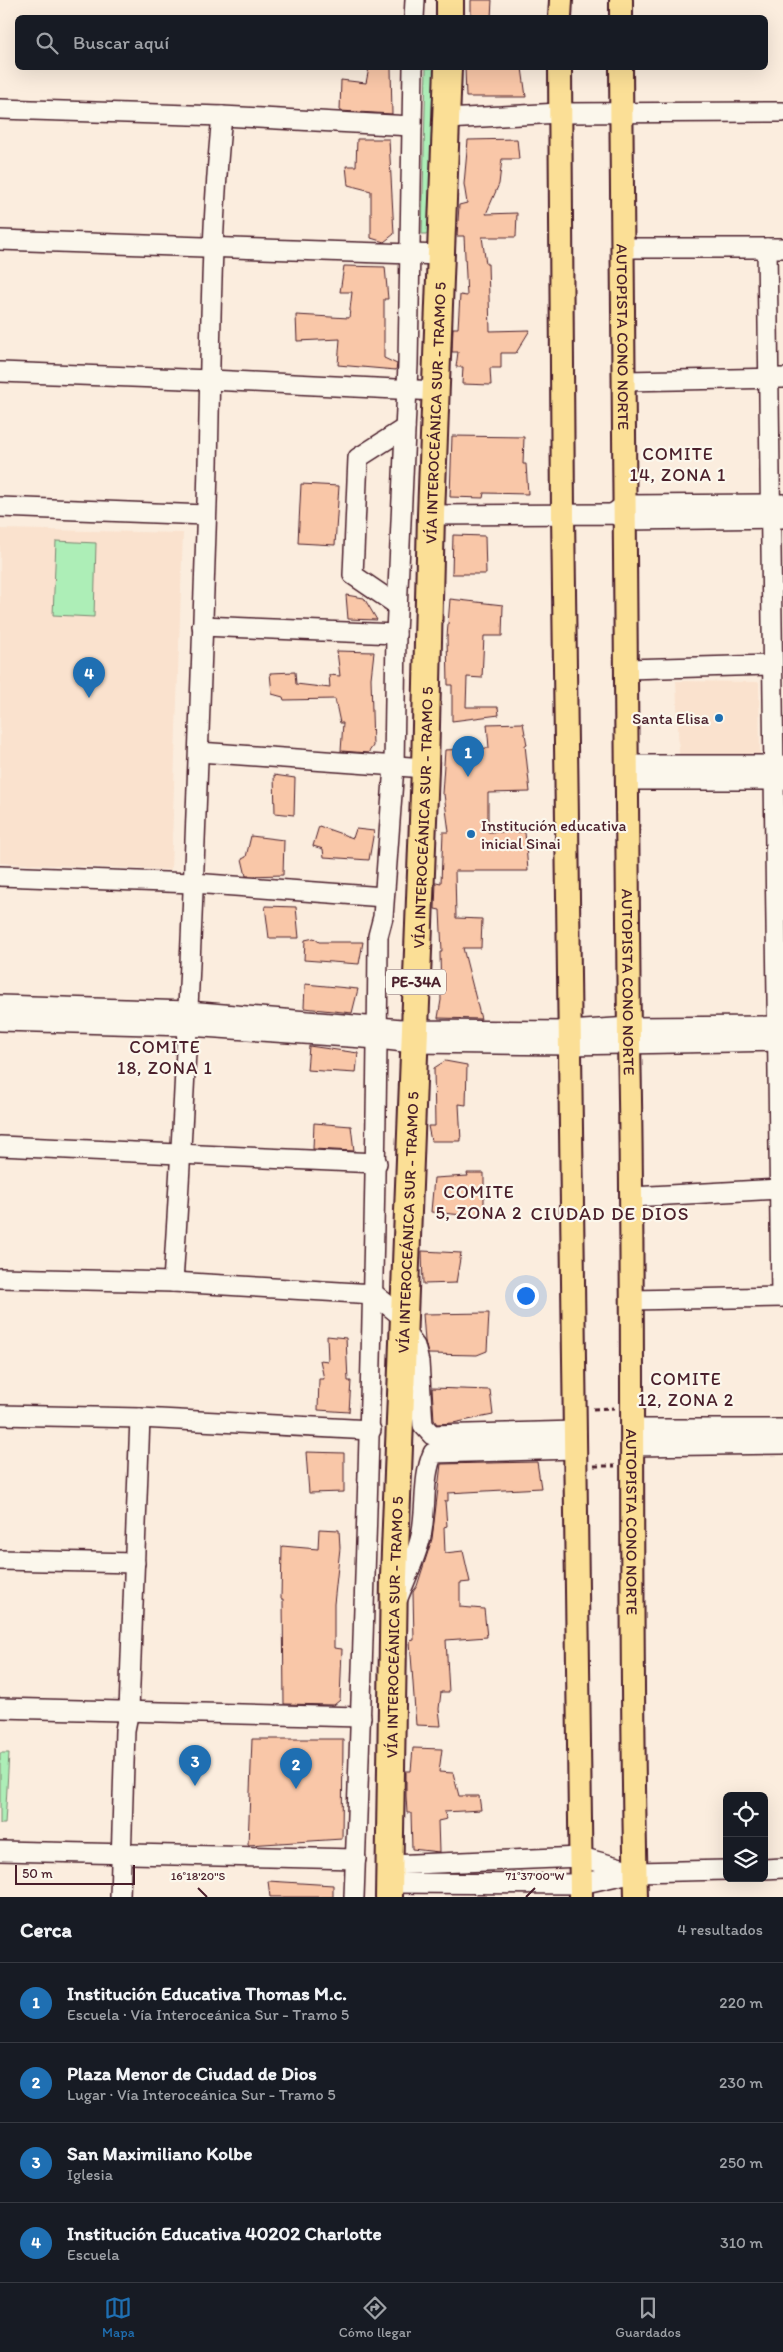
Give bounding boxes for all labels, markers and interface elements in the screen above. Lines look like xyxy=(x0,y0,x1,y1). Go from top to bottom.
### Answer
search box xyxy=(15,15,768,70)
icon: search xyxy=(33,29,61,57)
text: Buscar aquí xyxy=(73,31,169,54)
street label: AUTOPISTA CONO NORTE xyxy=(613,244,633,430)
street label: VÍA INTEROCEÁNICA SUR - TRAMO 5 xyxy=(421,281,449,544)
district label: COMITE 14, ZONA 1 xyxy=(630,443,726,486)
pin: 4 xyxy=(73,657,105,698)
street label: VÍA INTEROCEÁNICA SUR - TRAMO 5 xyxy=(409,686,436,949)
place label: Santa Elisa xyxy=(632,709,710,728)
marker: Santa Elisa xyxy=(713,712,725,724)
pin: 1 xyxy=(452,736,484,777)
place label: Institución educativa inicial Sinai xyxy=(481,816,627,853)
marker: Institución educativa inicial Sinai xyxy=(465,828,477,840)
street label: AUTOPISTA CONO NORTE xyxy=(618,889,639,1075)
road number: PE-34A xyxy=(386,970,446,994)
district label: COMITE 18, ZONA 1 xyxy=(117,1036,213,1079)
street label: VÍA INTEROCEÁNICA SUR - TRAMO 5 xyxy=(393,1091,422,1354)
district label: COMITE 5, ZONA 2 xyxy=(435,1181,523,1224)
district label: CIUDAD DE DIOS xyxy=(531,1202,689,1225)
your location xyxy=(513,1283,539,1309)
district label: COMITE 12, ZONA 2 xyxy=(638,1368,734,1411)
street label: AUTOPISTA CONO NORTE xyxy=(623,1429,642,1615)
street label: VÍA INTEROCEÁNICA SUR - TRAMO 5 xyxy=(382,1496,407,1758)
pin: 3 xyxy=(179,1745,211,1786)
pin: 2 xyxy=(280,1748,312,1789)
map controls xyxy=(723,1792,768,1882)
button: locate xyxy=(723,1792,768,1837)
button: layers xyxy=(723,1837,768,1882)
scale bar xyxy=(15,1862,135,1885)
text: 50 m xyxy=(22,1865,53,1882)
text: 16°18'20"S xyxy=(171,1869,226,1883)
text: 71°37'00"W xyxy=(505,1869,565,1883)
text: Cerca xyxy=(20,1917,72,1942)
text: 4 resultados xyxy=(677,1920,763,1939)
text: Institución Educativa Thomas M.c. xyxy=(67,1982,347,2005)
text: 1 xyxy=(32,1993,40,2012)
text: 220 m xyxy=(719,1993,763,2012)
text: Escuela · Vía Interoceánica Sur - Tramo 5 xyxy=(67,2005,349,2024)
text: Plaza Menor de Ciudad de Dios xyxy=(67,2062,317,2085)
text: 2 xyxy=(32,2073,40,2092)
text: 230 m xyxy=(719,2073,763,2092)
text: Lugar · Vía Interoceánica Sur - Tramo 5 xyxy=(67,2085,336,2104)
text: San Maximiliano Kolbe xyxy=(67,2142,252,2165)
text: 3 xyxy=(32,2153,40,2172)
text: 250 m xyxy=(719,2153,763,2172)
text: Iglesia xyxy=(67,2165,113,2184)
text: Institución Educativa 40202 Charlotte xyxy=(67,2222,382,2245)
text: 4 xyxy=(31,2233,41,2252)
text: 310 m xyxy=(720,2233,763,2252)
text: Escuela xyxy=(67,2245,120,2264)
tab: Mapa xyxy=(102,2294,135,2341)
tab: Cómo llegar xyxy=(339,2294,411,2341)
tab: Guardados xyxy=(615,2294,681,2341)

